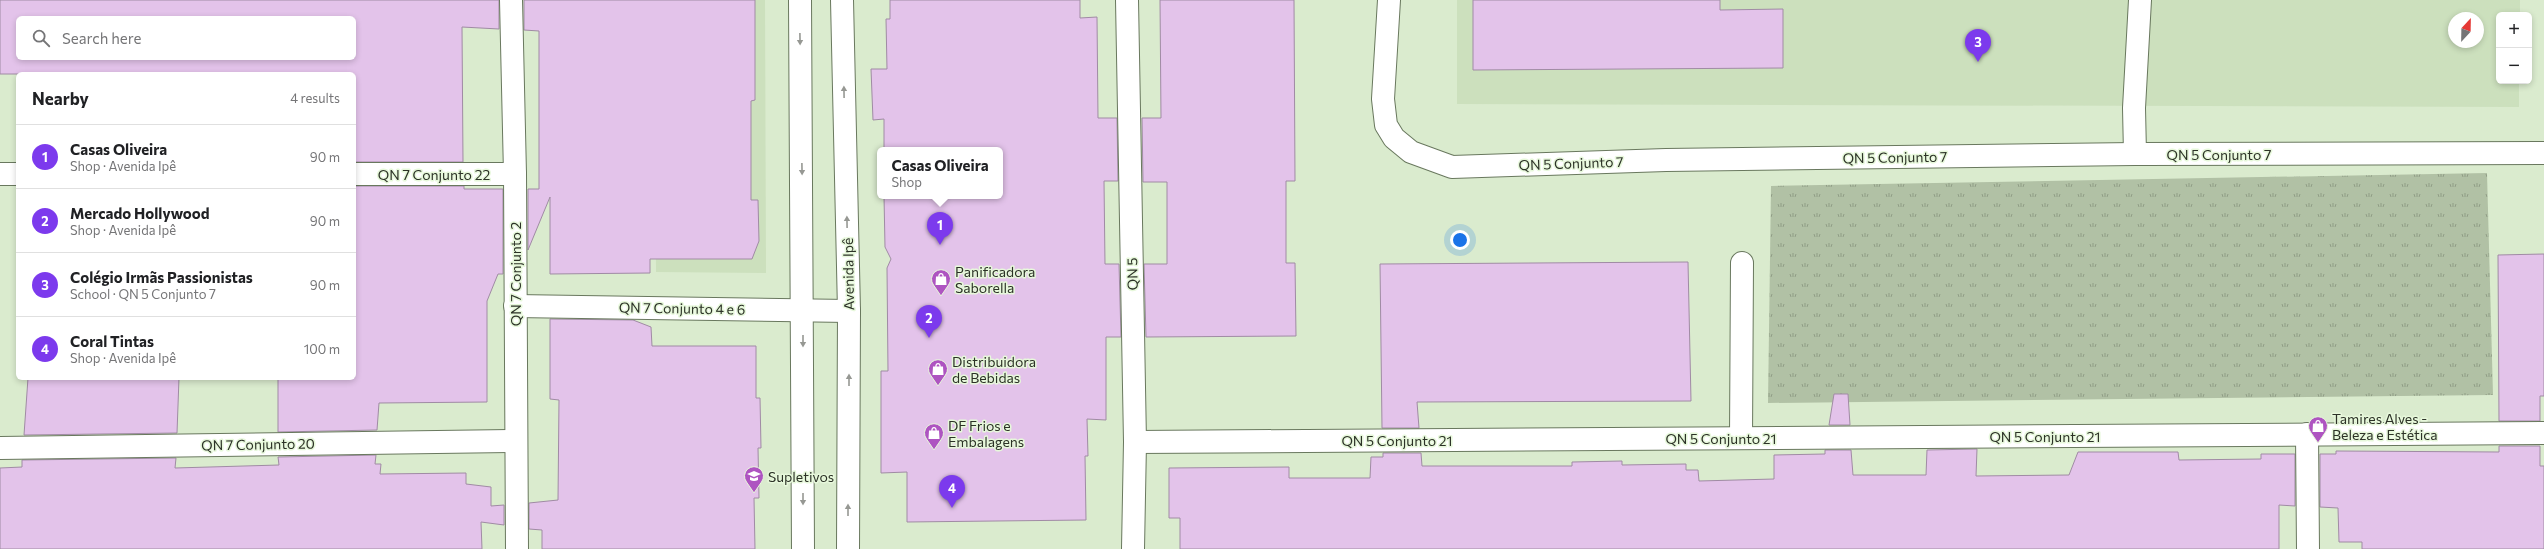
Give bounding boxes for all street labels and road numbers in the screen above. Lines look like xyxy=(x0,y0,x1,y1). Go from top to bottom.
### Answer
street label: QN 5 Conjunto 7 xyxy=(2167,146,2271,163)
street label: QN 5 Conjunto 7 xyxy=(1842,148,1948,166)
street label: QN 5 Conjunto 7 xyxy=(1518,153,1624,173)
street label: QN 7 Conjunto 22 xyxy=(378,166,490,183)
street label: QN 7 Conjunto 2 xyxy=(507,221,524,326)
street label: Avenida Ipê xyxy=(839,237,857,311)
street label: QN 5 xyxy=(1123,257,1141,291)
street label: QN 7 Conjunto 4 e 6 xyxy=(619,298,745,318)
street label: QN 5 Conjunto 21 xyxy=(1989,428,2101,445)
street label: QN 5 Conjunto 21 xyxy=(1665,430,1777,447)
street label: QN 5 Conjunto 21 xyxy=(1341,432,1453,449)
street label: QN 7 Conjunto 20 xyxy=(201,435,315,453)

